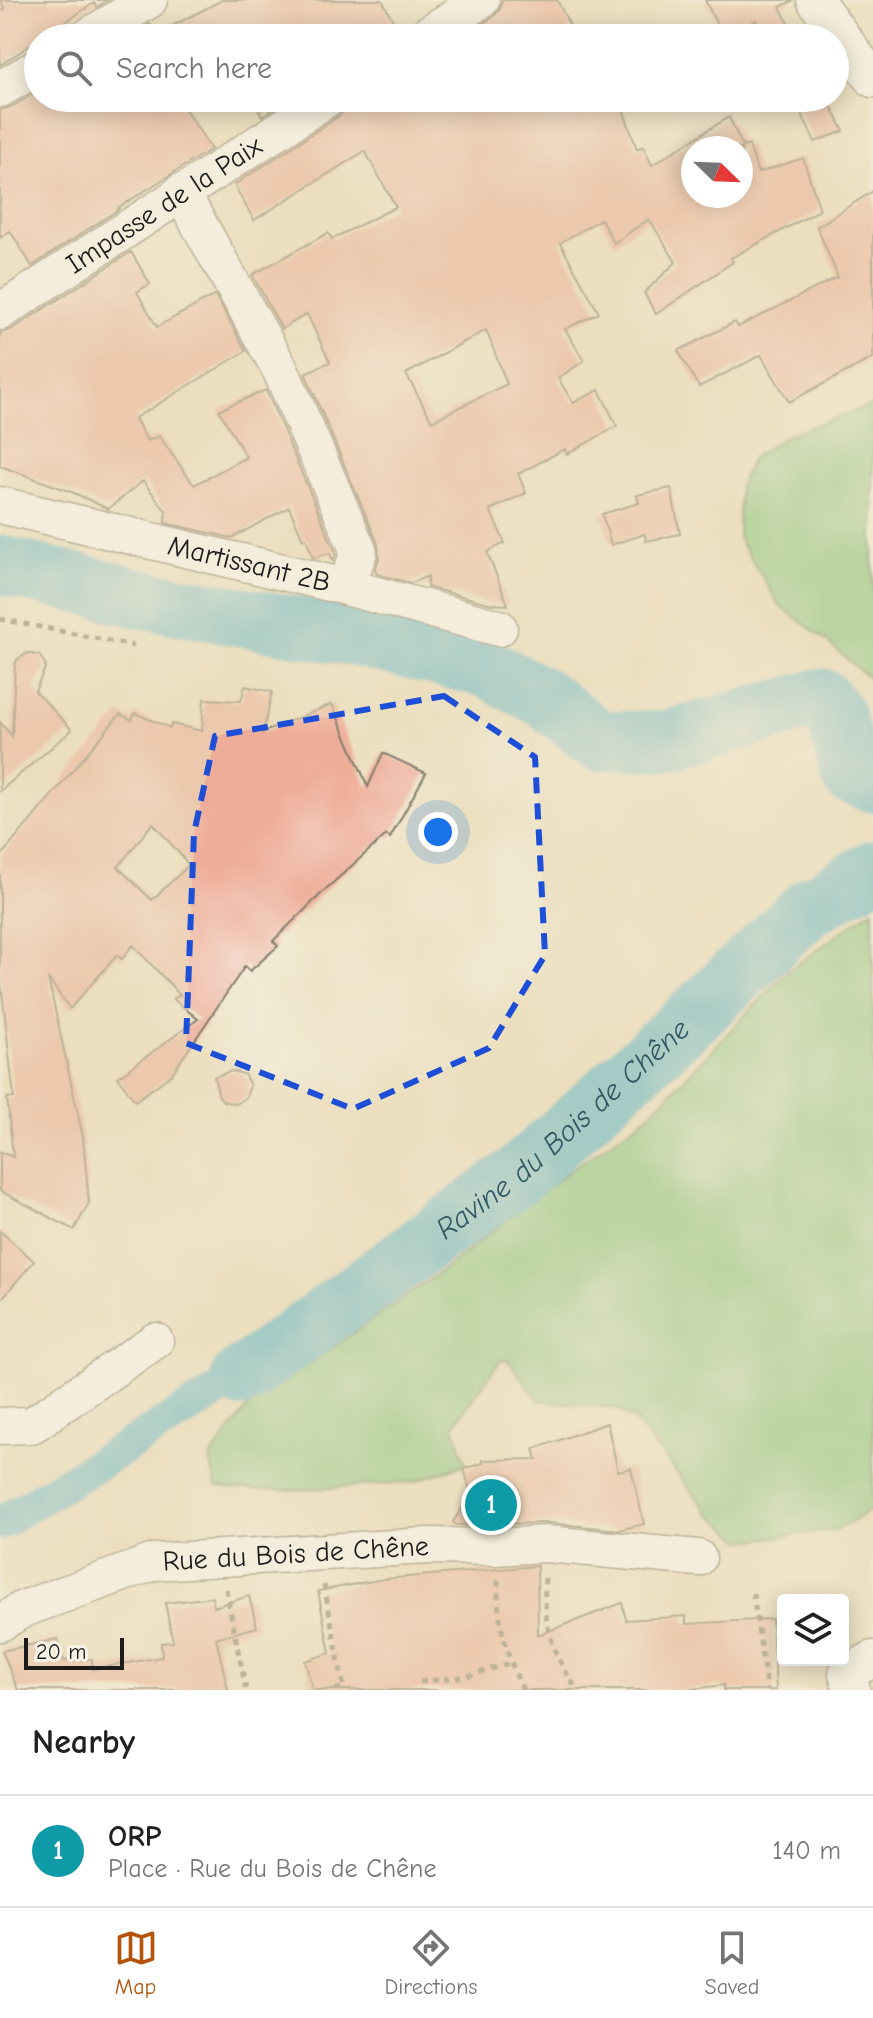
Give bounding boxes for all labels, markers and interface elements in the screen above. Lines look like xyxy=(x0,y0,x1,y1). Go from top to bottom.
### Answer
search box xyxy=(24,24,849,112)
icon: search xyxy=(52,46,96,90)
text: Search here xyxy=(116,51,272,86)
street label: Impasse de la Paix xyxy=(60,129,269,280)
north arrow xyxy=(681,136,753,208)
street label: Martissant 2B xyxy=(165,529,334,599)
your location xyxy=(418,812,458,852)
water label: Ravine du Bois de Chêne xyxy=(429,1011,697,1247)
pin: 1 xyxy=(465,1475,517,1535)
street label: Rue du Bois de Chêne xyxy=(162,1530,430,1577)
map controls xyxy=(777,1594,849,1666)
button: layers xyxy=(777,1594,849,1666)
scale bar xyxy=(24,1634,124,1670)
text: 20 m xyxy=(36,1639,86,1665)
text: Nearby xyxy=(32,1722,135,1762)
text: ORP xyxy=(108,1819,161,1854)
text: 1 xyxy=(53,1836,63,1866)
text: 140 m xyxy=(772,1836,841,1866)
text: Place · Rue du Bois de Chêne xyxy=(108,1854,437,1884)
tab: Map xyxy=(114,1926,158,2000)
tab: Directions xyxy=(385,1926,478,2000)
tab: Saved xyxy=(705,1926,759,2000)

